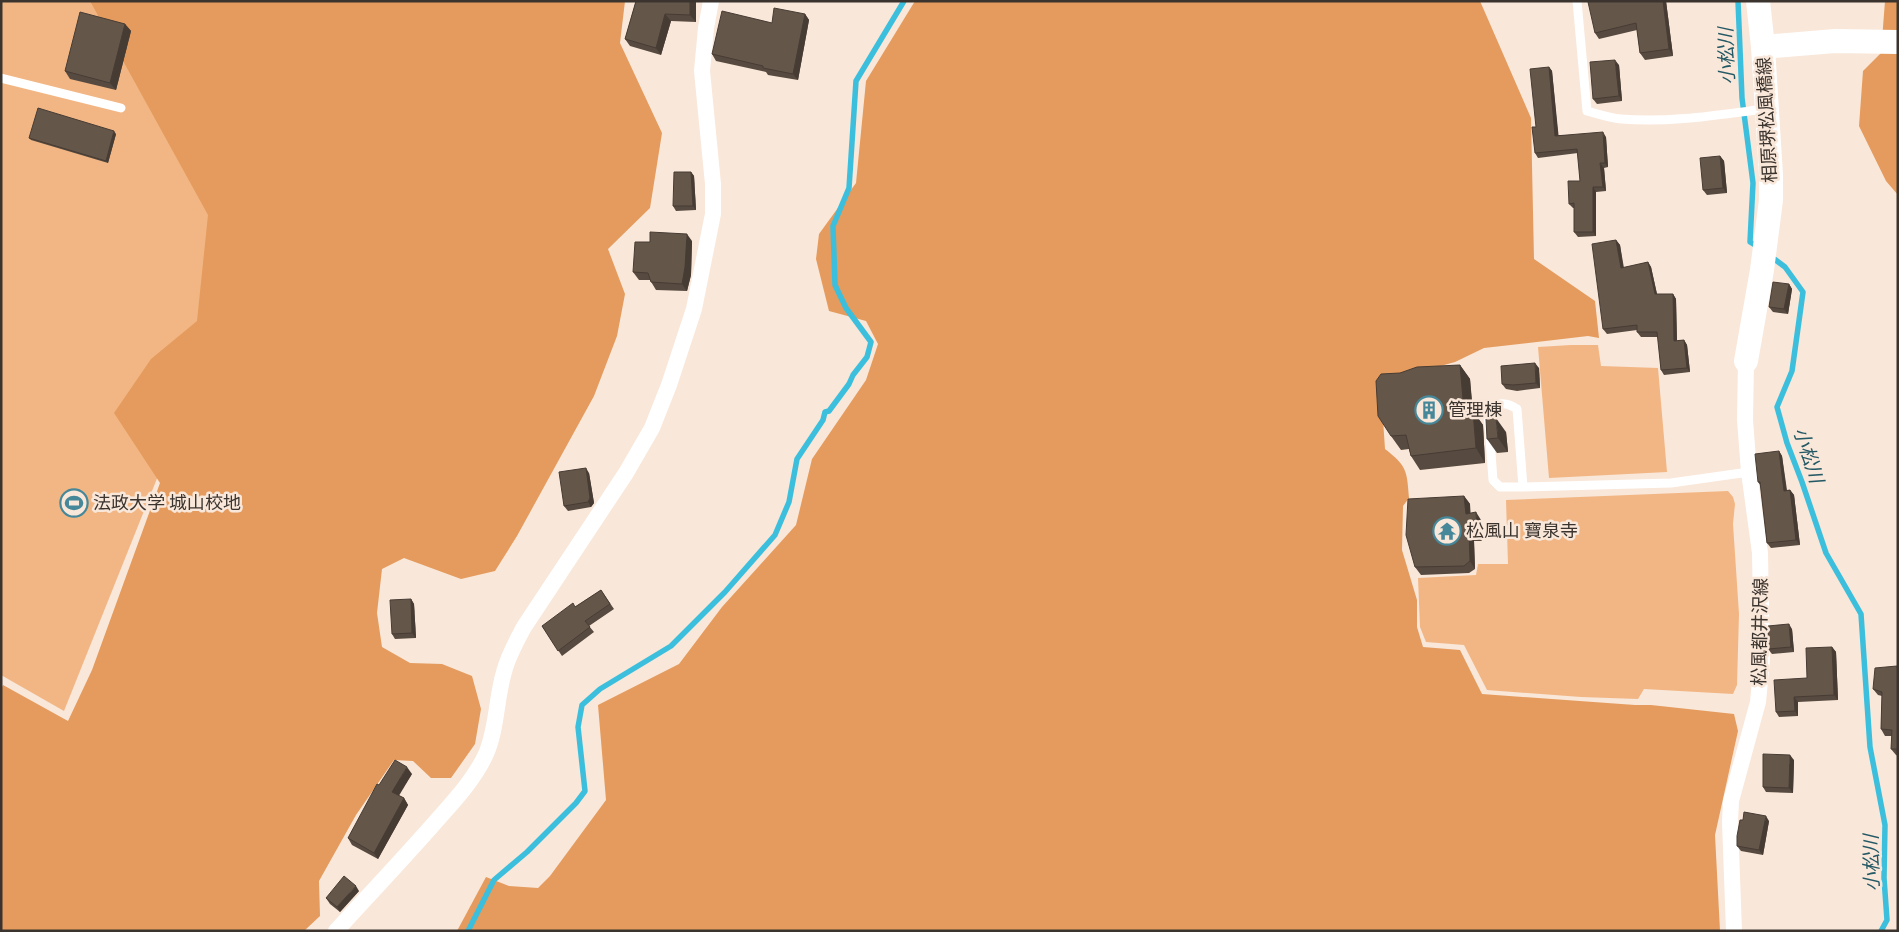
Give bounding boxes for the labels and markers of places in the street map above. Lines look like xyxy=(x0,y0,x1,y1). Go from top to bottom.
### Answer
building icon: 管理棟 xyxy=(1414,395,1444,425)
place label: 管理棟 xyxy=(1448,396,1502,423)
sports icon: 法政大学 城山校地 xyxy=(59,488,89,518)
place label: 法政大学 城山校地 xyxy=(93,489,241,516)
temple icon: 松風山 寶泉寺 xyxy=(1432,516,1462,546)
place label: 松風山 寶泉寺 xyxy=(1466,517,1578,544)

